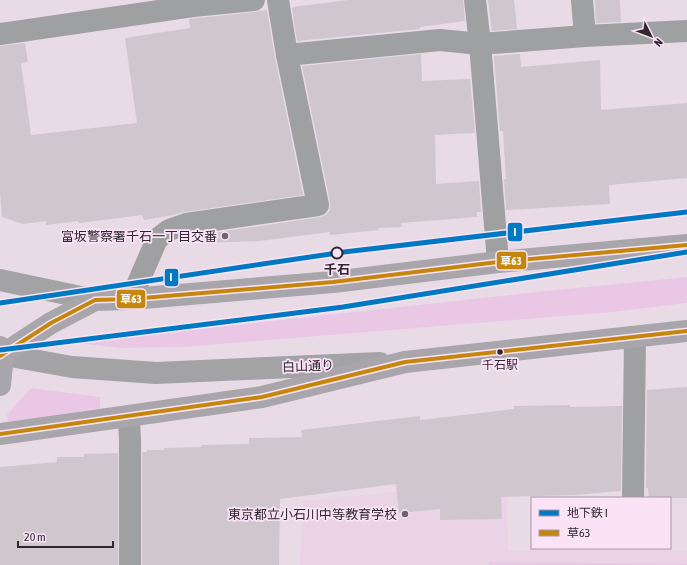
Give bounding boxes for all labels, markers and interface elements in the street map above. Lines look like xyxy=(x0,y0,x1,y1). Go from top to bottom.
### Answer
north arrow xyxy=(631,16,671,56)
text: N xyxy=(652,36,665,49)
line badge: I xyxy=(507,222,523,242)
text: I xyxy=(514,226,517,238)
place label: 富坂警察署千石一丁目交番 xyxy=(61,229,217,244)
marker: 富坂警察署千石一丁目交番 xyxy=(220,231,230,241)
marker: 千石 xyxy=(330,246,344,260)
line badge: 草63 xyxy=(496,251,527,270)
text: 草63 xyxy=(500,255,522,267)
place label: 千石 xyxy=(324,262,350,277)
line badge: I xyxy=(164,268,179,287)
text: I xyxy=(170,271,173,283)
line badge: 草63 xyxy=(116,289,146,309)
text: 草63 xyxy=(120,293,142,305)
marker: 千石駅 xyxy=(495,347,505,357)
street label: 白山通り xyxy=(282,358,334,374)
place label: 千石駅 xyxy=(482,358,518,372)
legend xyxy=(531,497,671,549)
text: 地下鉄 I xyxy=(567,506,608,520)
place label: 東京都立小石川中等教育学校 xyxy=(228,507,397,522)
marker: 東京都立小石川中等教育学校 xyxy=(400,509,410,519)
scale bar xyxy=(18,523,113,549)
text: 草63 xyxy=(567,526,590,540)
text: 20 m xyxy=(24,530,46,544)

